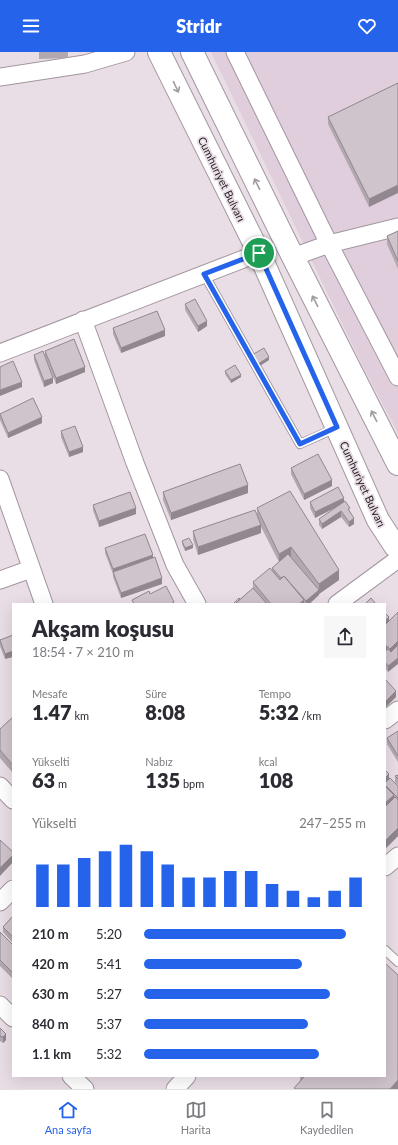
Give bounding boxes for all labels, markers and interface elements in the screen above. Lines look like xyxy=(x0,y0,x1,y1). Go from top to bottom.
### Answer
icon: menu xyxy=(20,15,42,37)
text: Stridr xyxy=(176,15,222,37)
icon: heart xyxy=(356,15,378,37)
one-way arrow xyxy=(173,81,181,93)
street label: Cumhuriyet Bulvarı xyxy=(196,134,248,224)
one-way arrow xyxy=(253,179,260,191)
pin xyxy=(242,236,276,270)
icon: arrive xyxy=(248,242,270,264)
one-way arrow xyxy=(311,295,318,307)
one-way arrow xyxy=(370,411,377,423)
street label: Cumhuriyet Bulvarı xyxy=(337,439,389,529)
text: Akşam koşusu xyxy=(32,615,174,642)
button: share xyxy=(324,616,366,658)
text: 18:54 · 7 × 210 m xyxy=(32,644,134,660)
text: Mesafe xyxy=(32,687,67,700)
text: Süre xyxy=(145,687,167,700)
text: Tempo xyxy=(259,687,291,700)
text: 1.47 xyxy=(32,700,72,724)
text: 8:08 xyxy=(145,700,185,724)
text: 5:32 xyxy=(259,700,299,724)
text: km xyxy=(72,709,89,722)
text: /km xyxy=(299,709,321,722)
text: Yükselti xyxy=(32,755,70,768)
text: Nabız xyxy=(145,755,173,768)
text: kcal xyxy=(259,755,277,768)
text: 63 xyxy=(32,768,55,792)
text: 135 xyxy=(145,768,180,792)
text: 108 xyxy=(259,768,293,792)
text: m xyxy=(55,777,67,790)
text: bpm xyxy=(180,777,204,790)
text: Yükselti xyxy=(32,815,76,831)
text: 247–255 m xyxy=(299,815,366,831)
text: 210 m xyxy=(32,926,69,942)
text: 5:20 xyxy=(96,926,122,942)
text: 420 m xyxy=(32,956,69,972)
text: 5:41 xyxy=(96,956,122,972)
text: 630 m xyxy=(32,986,69,1002)
text: 5:27 xyxy=(96,986,122,1002)
text: 840 m xyxy=(32,1016,69,1032)
text: 5:37 xyxy=(96,1016,122,1032)
text: 1.1 km xyxy=(32,1046,71,1062)
text: 5:32 xyxy=(96,1046,122,1062)
tab: Ana sayfa xyxy=(45,1099,92,1136)
tab: Harita xyxy=(181,1099,211,1136)
tab: Kaydedilen xyxy=(300,1099,353,1136)

